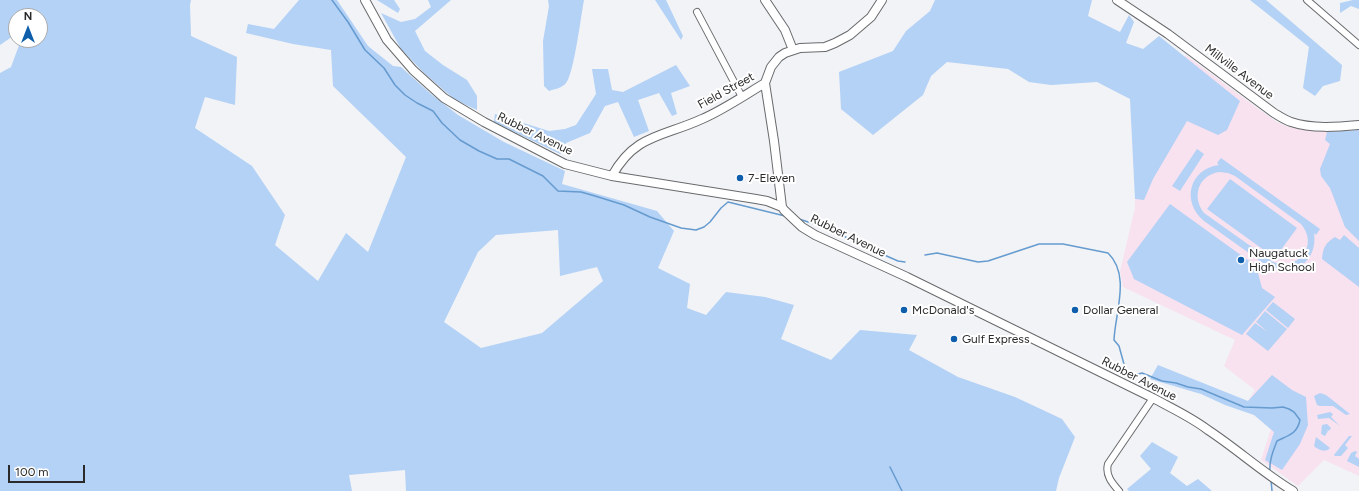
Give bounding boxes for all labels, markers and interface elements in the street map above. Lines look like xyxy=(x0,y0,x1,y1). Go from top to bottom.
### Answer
north arrow xyxy=(8,8,48,48)
text: N xyxy=(24,10,32,23)
street label: Millville Avenue xyxy=(1202,41,1276,103)
street label: Field Street xyxy=(695,70,757,112)
street label: Rubber Avenue xyxy=(495,109,575,159)
place label: 7-Eleven xyxy=(748,171,795,185)
marker: 7-Eleven xyxy=(735,173,745,183)
street label: Rubber Avenue xyxy=(808,211,888,261)
place label: Naugatuck High School xyxy=(1249,246,1315,274)
marker: Naugatuck High School xyxy=(1236,255,1246,265)
place label: McDonald's xyxy=(912,303,974,317)
place label: Dollar General xyxy=(1083,303,1158,317)
marker: McDonald's xyxy=(899,305,909,315)
marker: Dollar General xyxy=(1070,305,1080,315)
place label: Gulf Express xyxy=(962,332,1030,346)
marker: Gulf Express xyxy=(949,334,959,344)
street label: Rubber Avenue xyxy=(1099,354,1179,404)
scale bar xyxy=(10,457,87,483)
text: 100 m xyxy=(15,465,49,479)

